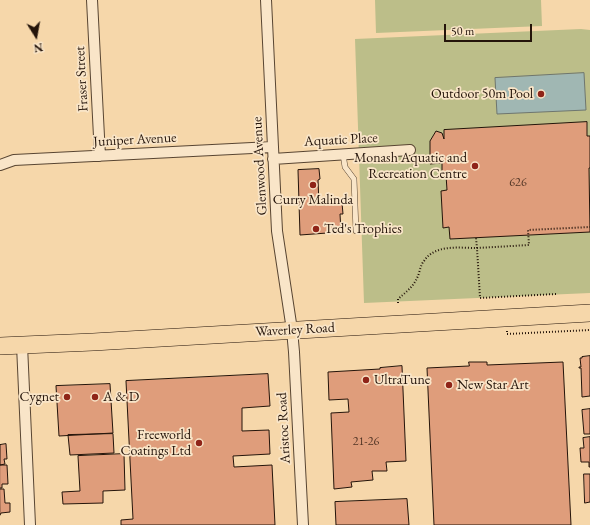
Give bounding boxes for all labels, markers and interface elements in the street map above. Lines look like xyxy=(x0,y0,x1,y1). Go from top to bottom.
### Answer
north arrow xyxy=(16,16,56,56)
scale bar xyxy=(446,16,534,42)
text: 50 m xyxy=(451,23,474,39)
text: N xyxy=(33,40,44,56)
street label: Fraser Street xyxy=(72,46,92,112)
place label: Outdoor 50m Pool xyxy=(431,86,533,102)
marker: Outdoor 50m Pool xyxy=(536,89,546,99)
street label: Glenwood Avenue xyxy=(249,116,271,216)
street label: Juniper Avenue xyxy=(93,129,177,151)
street label: Aquatic Place xyxy=(304,130,378,150)
place label: Monash Aquatic and Recreation Centre xyxy=(354,150,467,182)
marker: Monash Aquatic and Recreation Centre xyxy=(470,161,480,171)
house number: 626 xyxy=(509,176,527,190)
marker: Curry Malinda xyxy=(308,180,318,190)
place label: Curry Malinda xyxy=(273,192,353,208)
place label: Ted's Trophies xyxy=(324,221,402,237)
marker: Ted's Trophies xyxy=(311,224,321,234)
street label: Waverley Road xyxy=(255,320,335,340)
place label: UltraTune xyxy=(374,372,430,388)
marker: UltraTune xyxy=(361,375,371,385)
place label: New Star Art xyxy=(457,377,529,393)
marker: New Star Art xyxy=(444,380,454,390)
place label: Cygnet xyxy=(20,389,59,405)
place label: A & D xyxy=(103,389,139,405)
marker: Cygnet xyxy=(62,392,72,402)
marker: A & D xyxy=(90,392,100,402)
street label: Aristoc Road xyxy=(274,392,294,464)
place label: Freeworld Coatings Ltd xyxy=(121,427,191,460)
house number: 21-26 xyxy=(353,435,379,449)
marker: Freeworld Coatings Ltd xyxy=(194,438,204,448)

